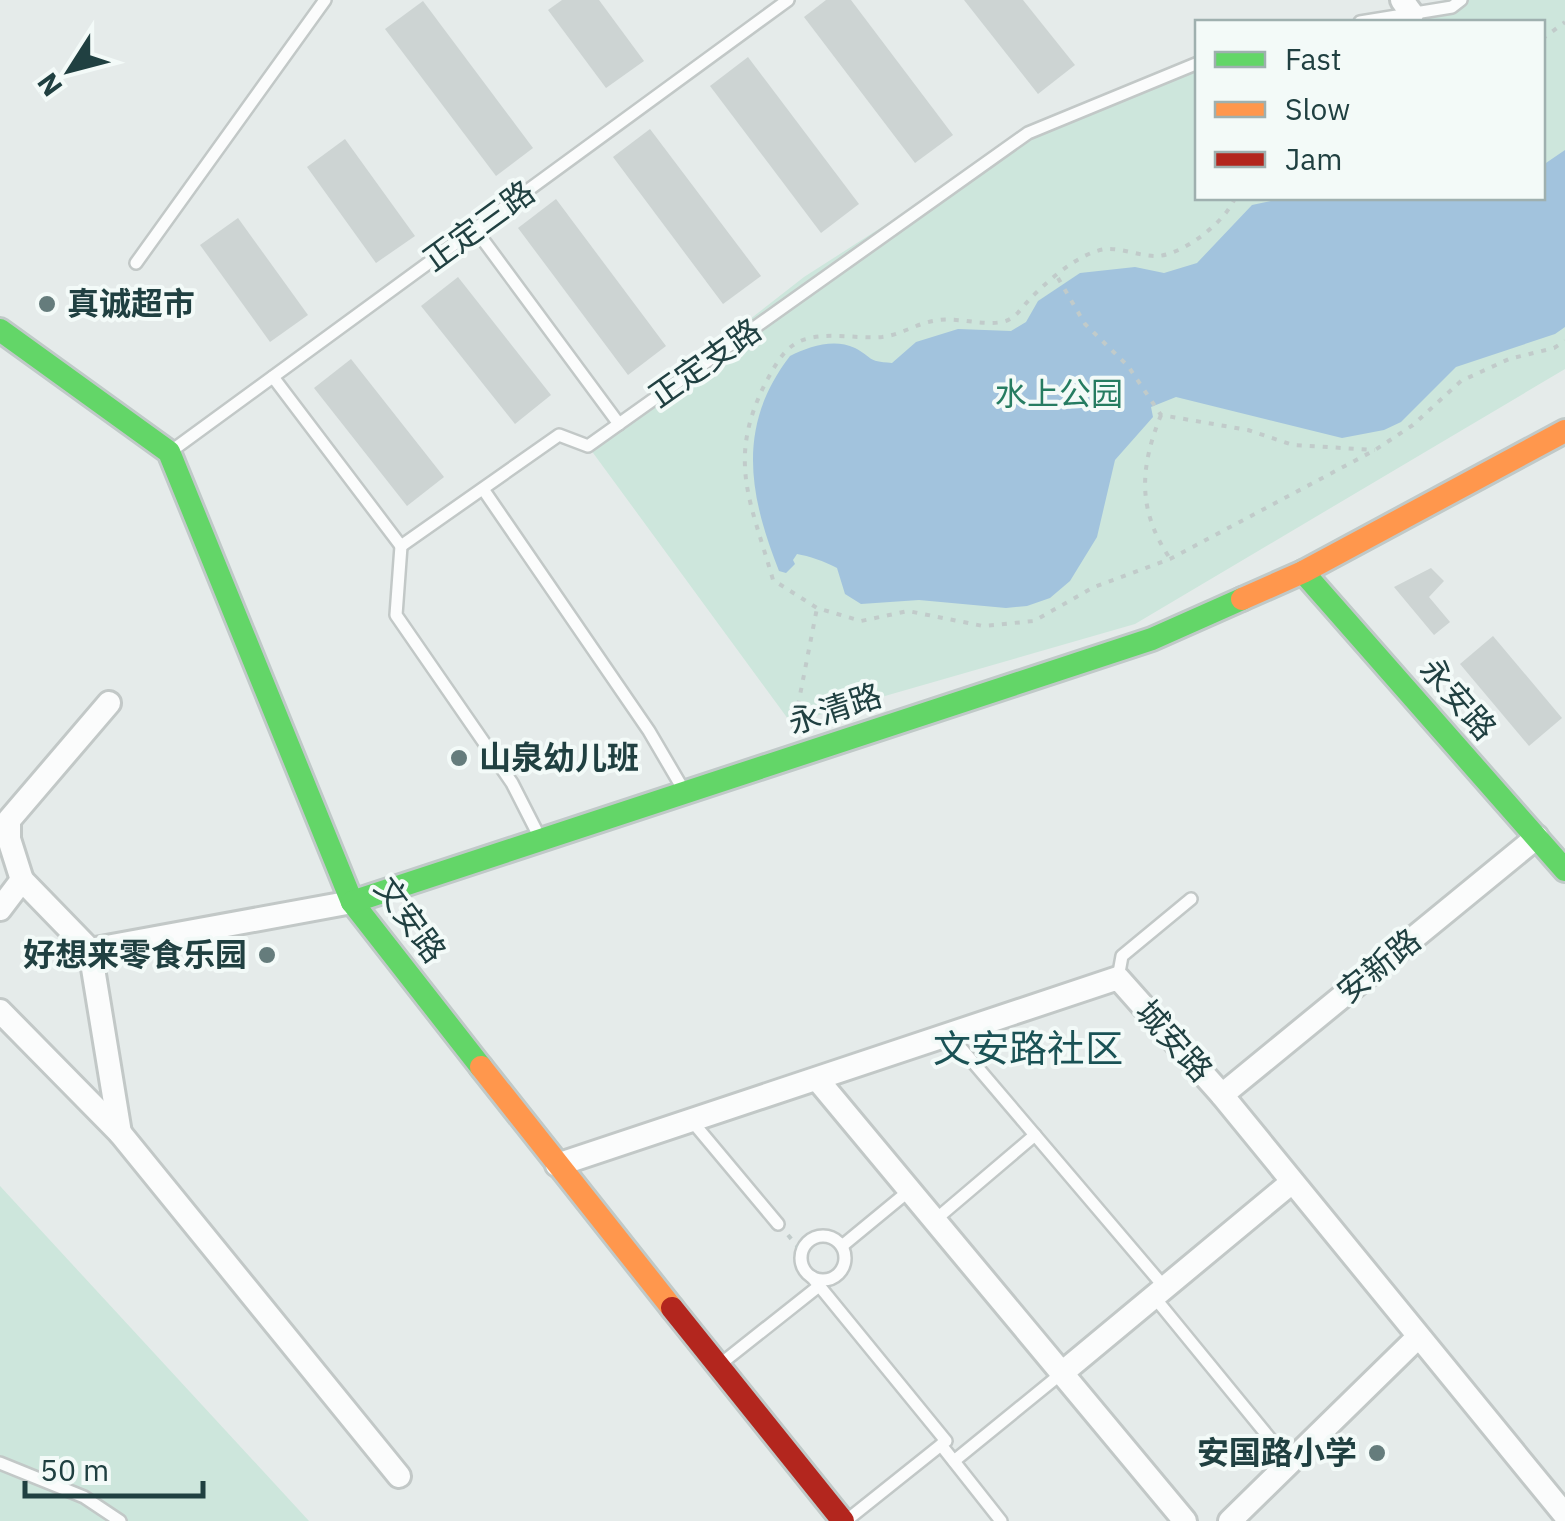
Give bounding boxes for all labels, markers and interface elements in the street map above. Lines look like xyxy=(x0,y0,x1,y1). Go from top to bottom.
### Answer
north arrow xyxy=(20,20,120,120)
legend xyxy=(1195,20,1545,200)
text: Fast xyxy=(1285,39,1342,78)
text: N xyxy=(28,66,70,104)
text: Slow xyxy=(1285,89,1350,128)
text: Jam xyxy=(1285,139,1343,178)
street label: 正定三路 xyxy=(414,171,543,280)
place label: 真诚超市 xyxy=(67,282,195,324)
marker: 真诚超市 xyxy=(36,293,58,315)
street label: 正定支路 xyxy=(640,308,769,416)
park label: 水上公园 xyxy=(995,372,1123,414)
street label: 永安路 xyxy=(1411,648,1506,748)
street label: 永清路 xyxy=(783,673,887,743)
place label: 山泉幼儿班 xyxy=(479,736,639,778)
marker: 山泉幼儿班 xyxy=(448,747,470,769)
street label: 文安路 xyxy=(366,868,456,971)
street label: 安新路 xyxy=(1328,919,1429,1012)
place label: 好想来零食乐园 xyxy=(23,933,247,975)
marker: 好想来零食乐园 xyxy=(256,944,278,966)
street label: 城安路 xyxy=(1127,991,1222,1090)
district label: 文安路社区 xyxy=(933,1023,1123,1072)
place label: 安国路小学 xyxy=(1197,1431,1357,1473)
scale bar xyxy=(25,1436,202,1498)
marker: 安国路小学 xyxy=(1366,1442,1388,1464)
text: 50 m xyxy=(40,1450,109,1489)

